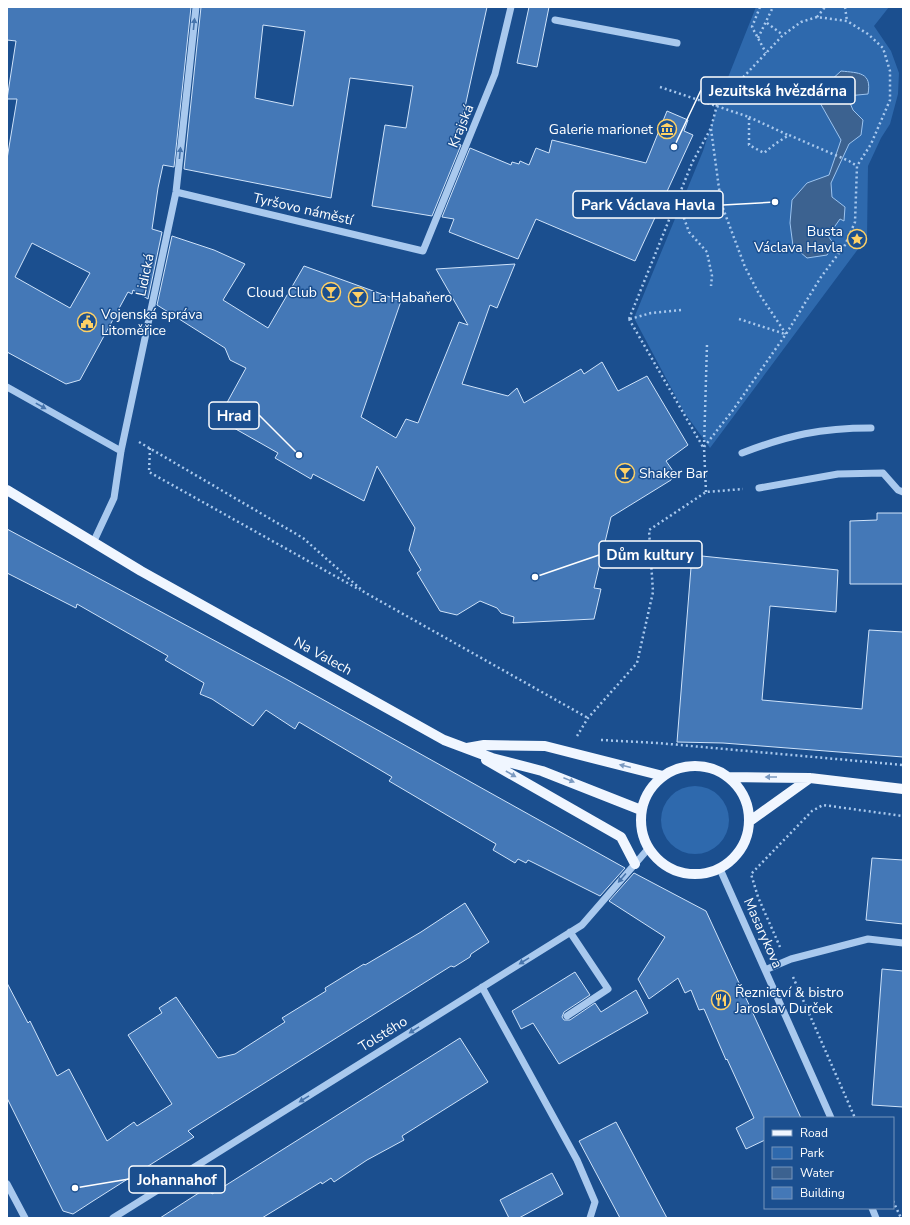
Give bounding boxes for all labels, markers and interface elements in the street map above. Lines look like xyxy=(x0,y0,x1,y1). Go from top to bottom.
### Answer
one-way arrow xyxy=(191,18,197,30)
callout: Jezuitská hvězdárna xyxy=(701,77,855,104)
text: Jezuitská hvězdárna xyxy=(708,81,847,101)
street label: Krajská xyxy=(444,101,478,151)
museum icon: Galerie marionet xyxy=(656,118,678,140)
place label: Galerie marionet xyxy=(549,120,653,139)
one-way arrow xyxy=(177,147,183,159)
street label: Tyršovo náměstí xyxy=(251,188,356,230)
callout: Park Václava Havla xyxy=(573,191,723,218)
text: Park Václava Havla xyxy=(581,195,715,215)
place label: Busta Václava Havla xyxy=(753,222,843,257)
place icon: Busta Václava Havla xyxy=(846,228,868,250)
street label: Lidická xyxy=(131,252,159,298)
bar icon: Cloud Club xyxy=(320,281,342,303)
place label: Cloud Club xyxy=(247,283,317,302)
bar icon: La Habaňero xyxy=(347,286,369,308)
place label: La Habaňero xyxy=(372,288,453,307)
place label: Vojenská správa Litoměřice xyxy=(100,305,203,340)
public building icon: Vojenská správa Litoměřice xyxy=(76,311,98,333)
callout: Hrad xyxy=(209,402,259,429)
one-way arrow xyxy=(35,403,47,409)
text: Hrad xyxy=(217,406,251,426)
bar icon: Shaker Bar xyxy=(614,462,636,484)
place label: Shaker Bar xyxy=(639,464,708,483)
callout: Dům kultury xyxy=(599,541,702,568)
text: Dům kultury xyxy=(606,545,694,565)
street label: Na Valech xyxy=(291,632,355,680)
one-way arrow xyxy=(619,763,632,769)
one-way arrow xyxy=(505,771,517,778)
one-way arrow xyxy=(764,774,777,780)
one-way arrow xyxy=(563,778,575,784)
one-way arrow xyxy=(618,873,627,884)
street label: Masarykova xyxy=(739,895,787,971)
one-way arrow xyxy=(519,957,529,965)
place label: Řeznictví & bistro Jaroslav Durček xyxy=(734,983,844,1018)
restaurant icon: Řeznictví & bistro Jaroslav Durček xyxy=(710,989,732,1011)
street label: Tolstého xyxy=(355,1012,411,1056)
one-way arrow xyxy=(409,1026,419,1034)
one-way arrow xyxy=(298,1095,309,1103)
legend xyxy=(764,1117,894,1209)
text: Road xyxy=(800,1125,828,1141)
text: Park xyxy=(800,1145,825,1161)
text: Water xyxy=(800,1165,834,1181)
callout: Johannahof xyxy=(129,1166,225,1193)
text: Johannahof xyxy=(136,1170,217,1190)
text: Building xyxy=(800,1185,845,1201)

